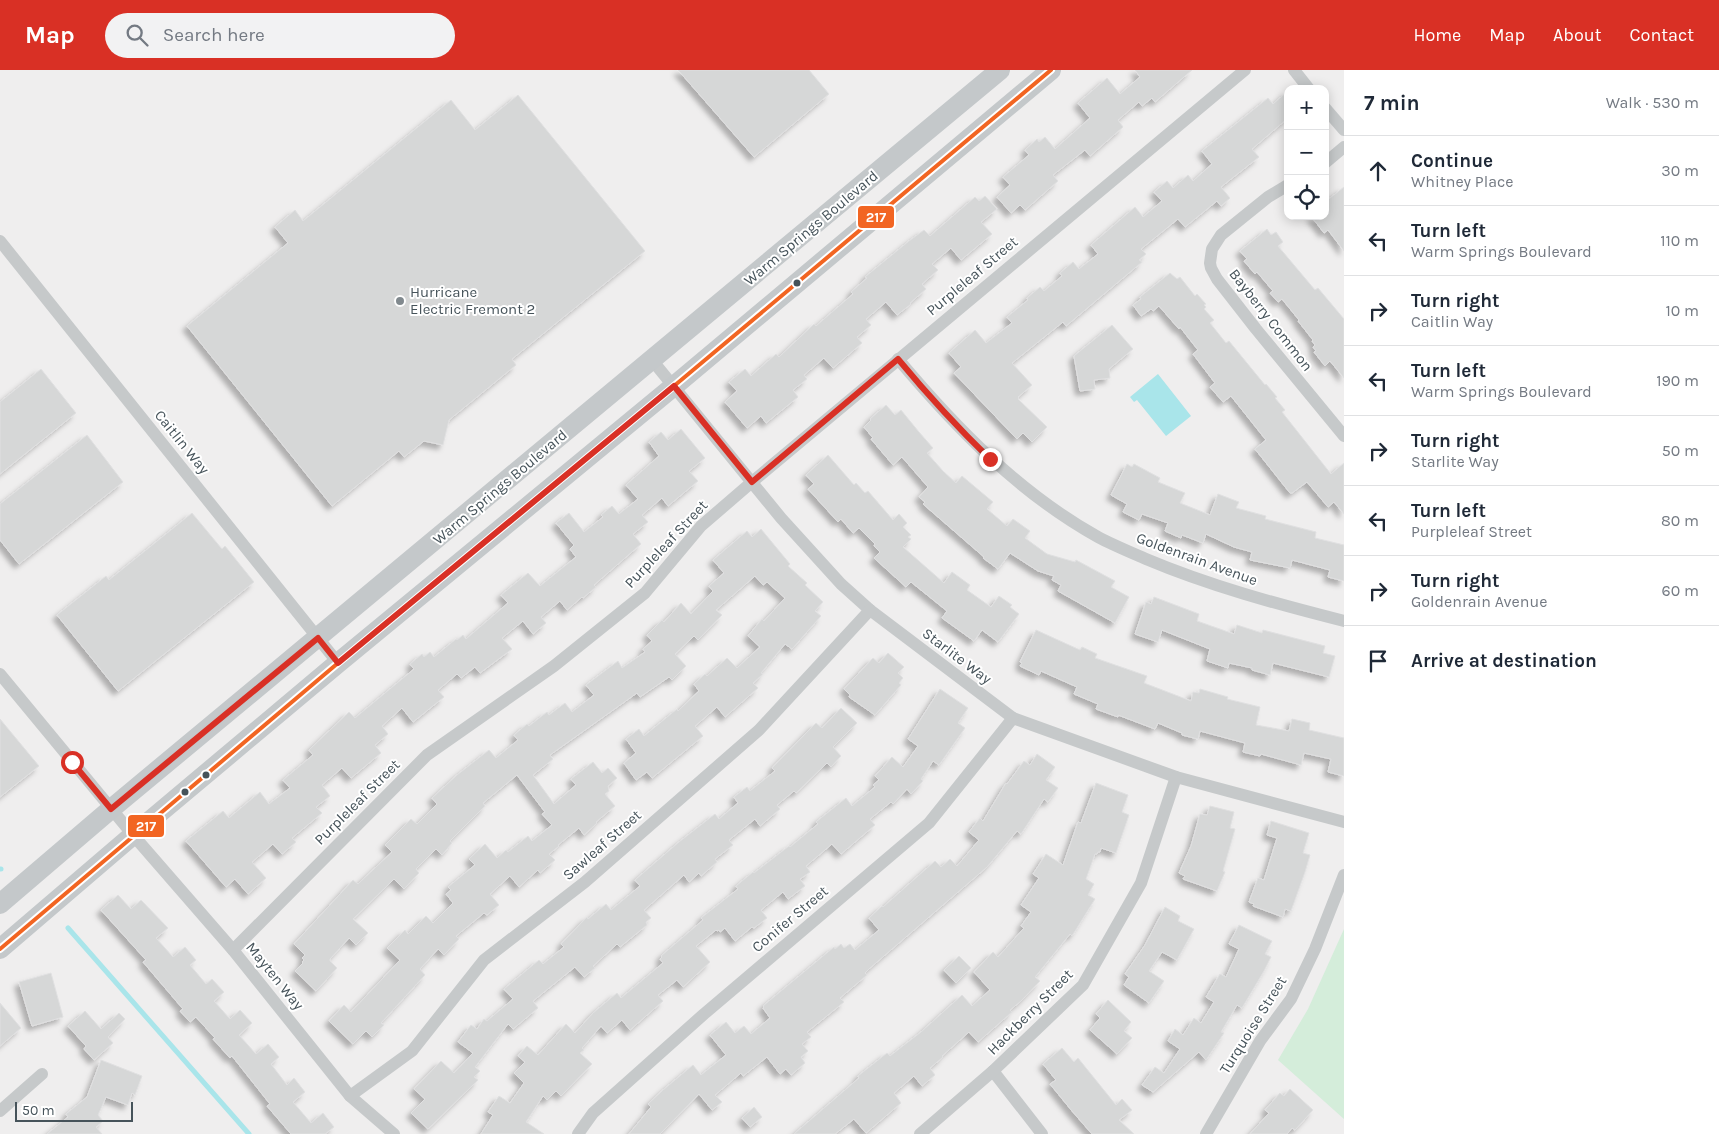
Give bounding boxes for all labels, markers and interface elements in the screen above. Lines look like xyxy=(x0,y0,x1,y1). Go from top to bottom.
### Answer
search box xyxy=(105,13,455,58)
text: Map xyxy=(25,21,75,49)
icon: search xyxy=(123,21,151,49)
text: Search here xyxy=(163,24,265,46)
text: Home xyxy=(1413,24,1461,46)
text: Map xyxy=(1489,24,1525,46)
text: About xyxy=(1553,24,1602,46)
text: Contact xyxy=(1630,24,1694,46)
map controls xyxy=(1284,85,1329,220)
button: + xyxy=(1284,85,1329,130)
text: 7 min xyxy=(1364,91,1420,115)
text: Walk · 530 m xyxy=(1606,93,1699,112)
button: − xyxy=(1284,130,1329,175)
text: Continue xyxy=(1411,150,1493,172)
icon: ahead xyxy=(1364,157,1392,185)
text: 30 m xyxy=(1661,161,1699,180)
street label: Warm Springs Boulevard xyxy=(740,167,882,289)
text: Whitney Place xyxy=(1411,172,1513,191)
button: locate xyxy=(1284,175,1329,220)
line badge: 217 xyxy=(857,205,895,229)
text: 217 xyxy=(866,209,886,226)
text: Turn left xyxy=(1411,220,1486,242)
icon: left xyxy=(1364,227,1392,255)
text: 110 m xyxy=(1660,231,1699,250)
street label: Purpleleaf Street xyxy=(923,232,1022,319)
text: Warm Springs Boulevard xyxy=(1411,242,1592,261)
street label: Bayberry Common xyxy=(1225,265,1317,375)
unlabelled marker xyxy=(792,278,802,288)
place label: Hurricane Electric Fremont 2 xyxy=(410,283,535,318)
text: Turn right xyxy=(1411,290,1500,312)
marker: Hurricane Electric Fremont 2 xyxy=(394,295,406,307)
icon: right xyxy=(1364,297,1392,325)
text: 10 m xyxy=(1665,301,1699,320)
text: Caitlin Way xyxy=(1411,312,1493,331)
text: Turn left xyxy=(1411,360,1486,382)
icon: left xyxy=(1364,367,1392,395)
text: 190 m xyxy=(1656,371,1699,390)
text: Warm Springs Boulevard xyxy=(1411,382,1592,401)
street label: Caitlin Way xyxy=(151,406,213,478)
street label: Warm Springs Boulevard xyxy=(429,426,571,548)
text: Turn right xyxy=(1411,430,1500,452)
icon: right xyxy=(1364,437,1392,465)
text: 50 m xyxy=(1662,441,1699,460)
route end xyxy=(979,448,1002,471)
text: Starlite Way xyxy=(1411,452,1499,471)
street label: Purpleleaf Street xyxy=(621,496,712,592)
text: Turn left xyxy=(1411,500,1486,522)
icon: left xyxy=(1364,507,1392,535)
text: 80 m xyxy=(1661,511,1699,530)
text: Purpleleaf Street xyxy=(1411,522,1532,541)
street label: Goldenrain Avenue xyxy=(1134,529,1260,589)
text: Turn right xyxy=(1411,570,1500,592)
icon: right xyxy=(1364,577,1392,605)
text: 60 m xyxy=(1662,581,1699,600)
text: Goldenrain Avenue xyxy=(1411,592,1547,611)
street label: Starlite Way xyxy=(919,624,995,688)
icon: arrive xyxy=(1364,647,1392,675)
text: Arrive at destination xyxy=(1411,650,1597,672)
route start xyxy=(61,751,84,774)
street label: Purpleleaf Street xyxy=(311,755,404,848)
unlabelled marker xyxy=(201,770,211,780)
unlabelled marker xyxy=(180,787,190,797)
street label: Sawleaf Street xyxy=(559,806,645,884)
line badge: 217 xyxy=(127,814,165,838)
text: 217 xyxy=(136,818,156,835)
street label: Conifer Street xyxy=(748,882,832,956)
street label: Mayten Way xyxy=(242,938,308,1014)
street label: Hackberry Street xyxy=(983,965,1077,1059)
street label: Turquoise Street xyxy=(1216,973,1290,1077)
scale bar xyxy=(15,1099,132,1122)
text: 50 m xyxy=(22,1102,55,1119)

